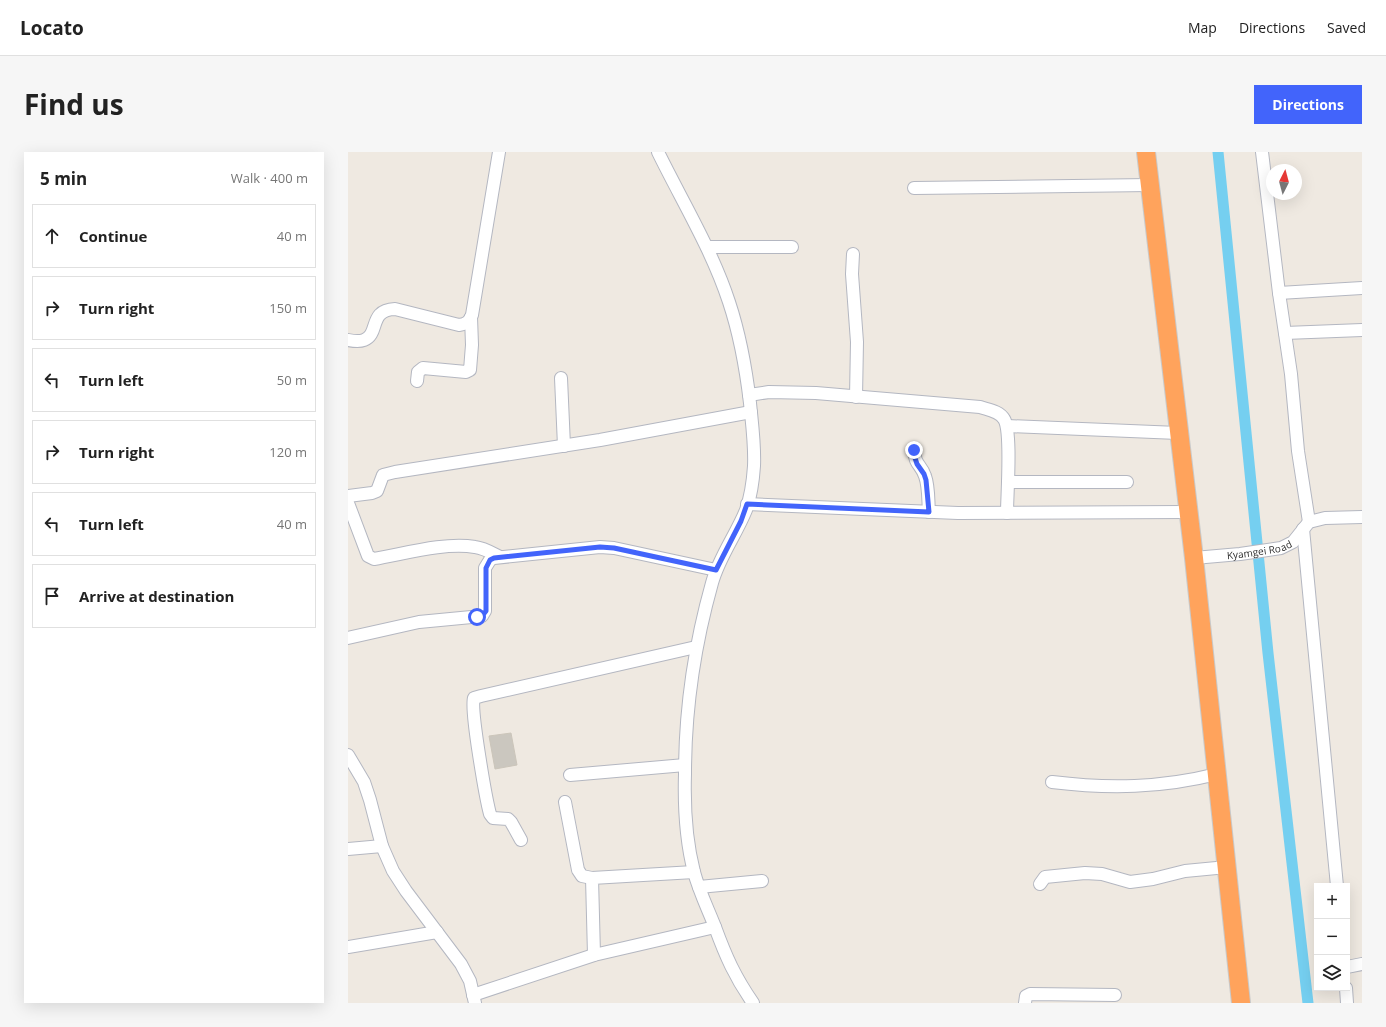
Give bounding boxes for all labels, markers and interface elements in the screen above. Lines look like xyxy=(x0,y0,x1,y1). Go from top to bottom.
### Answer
text: Locato xyxy=(20,15,84,41)
text: Map xyxy=(1188,18,1217,37)
text: Directions xyxy=(1239,18,1305,37)
text: Saved xyxy=(1327,18,1366,37)
text: Find us xyxy=(24,85,124,123)
button: Directions xyxy=(1254,85,1362,124)
north arrow xyxy=(1266,164,1302,200)
text: 5 min xyxy=(40,167,87,190)
text: Walk · 400 m xyxy=(231,169,308,187)
icon: ahead xyxy=(41,225,63,247)
text: Continue xyxy=(79,226,147,246)
text: 40 m xyxy=(277,227,307,245)
icon: right xyxy=(41,297,63,319)
text: Turn right xyxy=(79,298,154,318)
text: 150 m xyxy=(269,299,307,317)
icon: left xyxy=(41,369,63,391)
text: Turn left xyxy=(79,370,144,390)
text: 50 m xyxy=(277,371,307,389)
icon: right xyxy=(41,441,63,463)
route end xyxy=(905,441,923,459)
text: Turn right xyxy=(79,442,154,462)
text: 120 m xyxy=(269,443,307,461)
icon: left xyxy=(41,513,63,535)
text: Turn left xyxy=(79,514,144,534)
text: 40 m xyxy=(277,515,307,533)
street label: Kyamgei Road xyxy=(1226,537,1294,562)
icon: arrive xyxy=(41,585,63,607)
text: Arrive at destination xyxy=(79,586,234,606)
route start xyxy=(468,608,486,626)
map controls xyxy=(1314,883,1350,991)
button: + xyxy=(1314,883,1350,919)
button: − xyxy=(1314,919,1350,955)
button: layers xyxy=(1314,955,1350,991)

